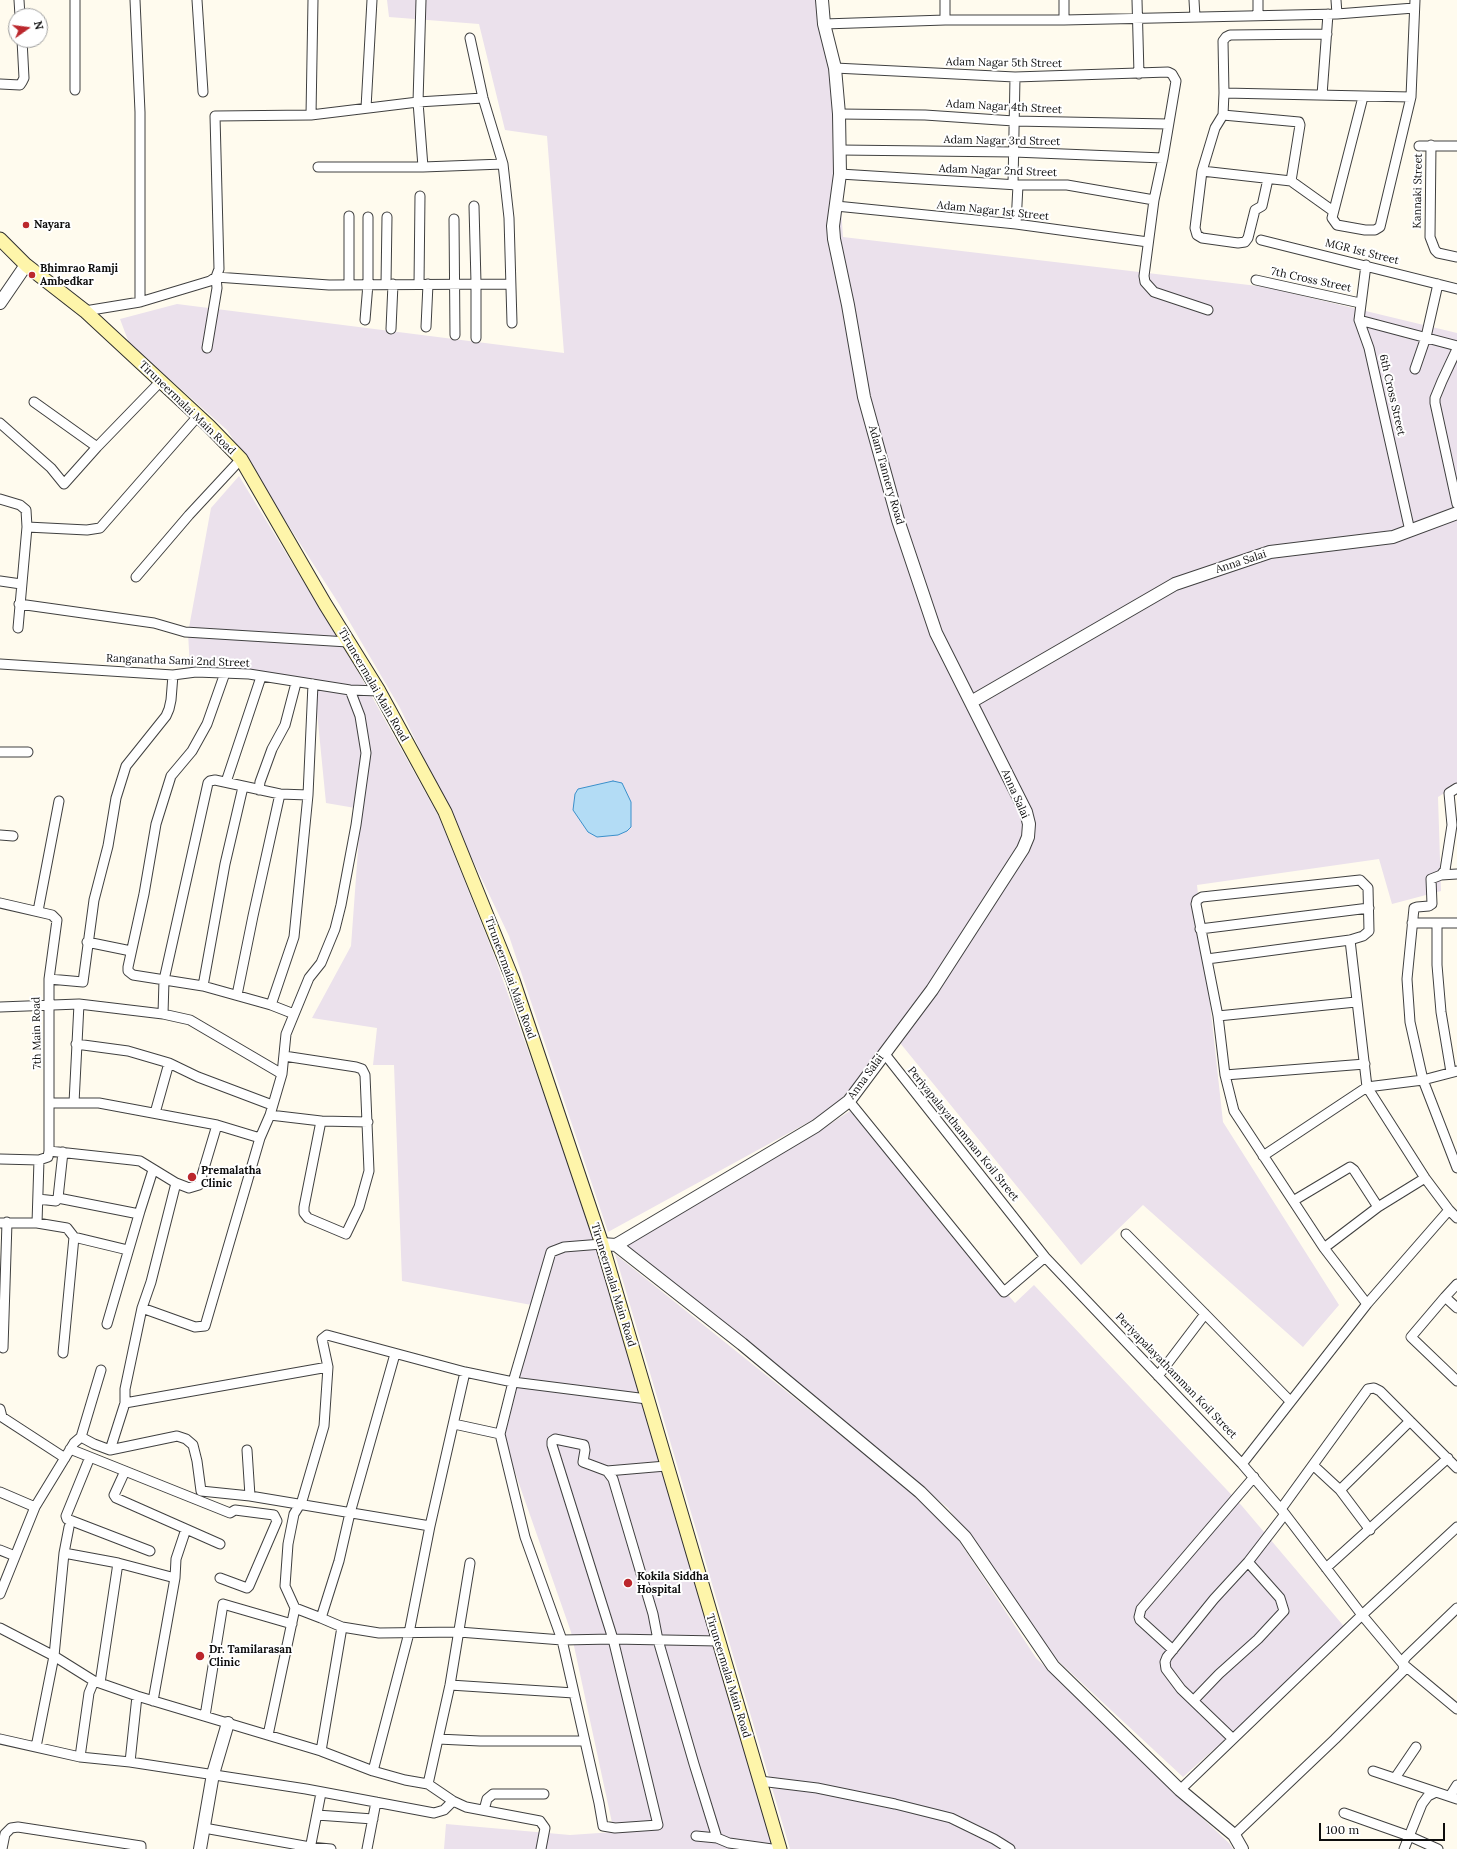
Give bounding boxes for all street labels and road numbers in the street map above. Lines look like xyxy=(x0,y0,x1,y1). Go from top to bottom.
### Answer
street label: Adam Nagar 5th Street xyxy=(946,55,1062,71)
street label: Adam Nagar 4th Street xyxy=(946,97,1062,117)
street label: Adam Nagar 3rd Street xyxy=(944,133,1060,149)
street label: Kannaki Street xyxy=(1411,153,1425,229)
street label: Adam Nagar 2nd Street xyxy=(939,162,1057,180)
street label: Adam Nagar 1st Street xyxy=(936,199,1050,223)
street label: MGR 1st Street xyxy=(1324,236,1400,268)
street label: 7th Cross Street xyxy=(1270,265,1352,295)
street label: 6th Cross Street xyxy=(1376,353,1408,437)
street label: Tiruneermalai Main Road xyxy=(136,358,238,458)
street label: Adam Tannery Road xyxy=(865,424,907,526)
street label: Anna Salai xyxy=(1214,548,1268,576)
street label: Tiruneermalai Main Road xyxy=(335,626,411,744)
street label: Ranganatha Sami 2nd Street xyxy=(106,652,250,670)
street label: Anna Salai xyxy=(998,767,1032,821)
street label: Tiruneermalai Main Road xyxy=(482,915,538,1041)
street label: 7th Main Road xyxy=(30,997,44,1069)
street label: Anna Salai xyxy=(845,1052,887,1102)
street label: Periyapalayathamman Koil Street xyxy=(905,1064,1021,1204)
street label: Tiruneermalai Main Road xyxy=(588,1221,638,1349)
street label: Periyapalayathamman Koil Street xyxy=(1112,1310,1240,1442)
street label: Tiruneermalai Main Road xyxy=(703,1612,753,1740)

